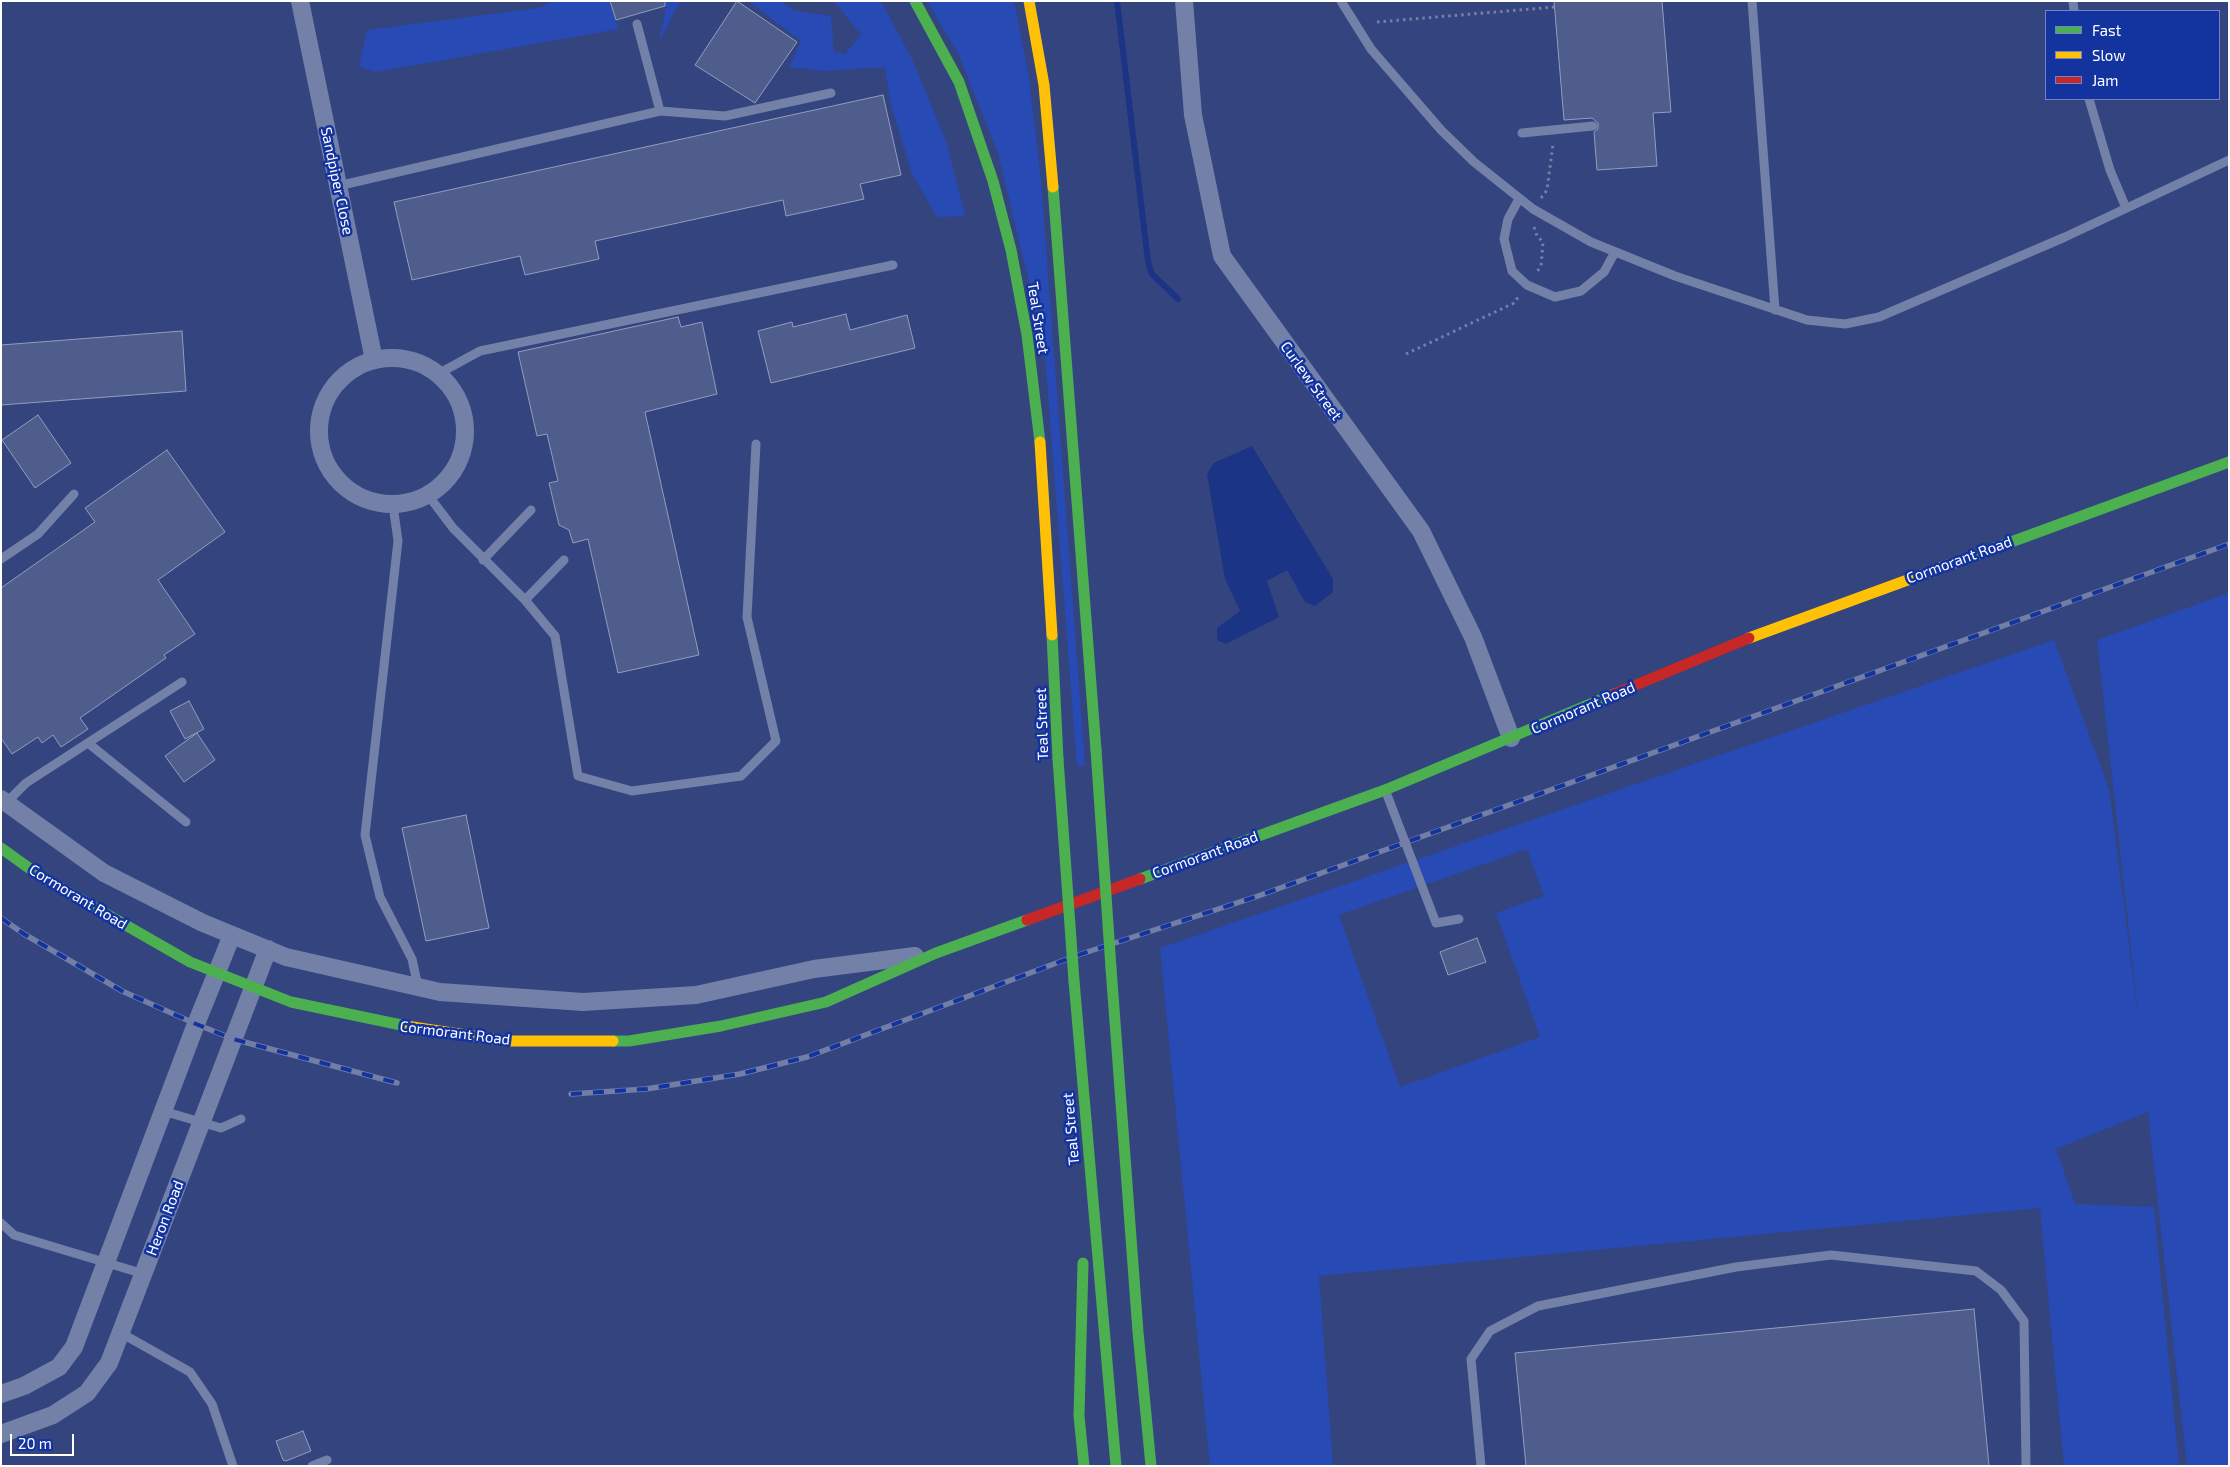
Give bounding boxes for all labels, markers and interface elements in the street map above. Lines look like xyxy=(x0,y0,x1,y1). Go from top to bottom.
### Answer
legend xyxy=(2045,10,2220,100)
text: Fast xyxy=(2092,21,2121,39)
text: Slow xyxy=(2092,46,2126,64)
text: Jam xyxy=(2092,71,2118,89)
street label: Sandpiper Close xyxy=(317,125,357,237)
street label: Teal Street xyxy=(1023,281,1053,355)
street label: Curlew Street xyxy=(1276,338,1346,424)
street label: Cormorant Road xyxy=(1904,533,2014,587)
street label: Cormorant Road xyxy=(1528,678,1638,738)
street label: Teal Street xyxy=(1032,687,1052,761)
street label: Cormorant Road xyxy=(1150,828,1260,882)
street label: Cormorant Road xyxy=(26,861,130,933)
street label: Cormorant Road xyxy=(399,1017,511,1049)
street label: Teal Street xyxy=(1059,1092,1083,1166)
street label: Heron Road xyxy=(142,1178,188,1258)
scale bar xyxy=(12,1424,76,1456)
text: 20 m xyxy=(18,1434,52,1452)

